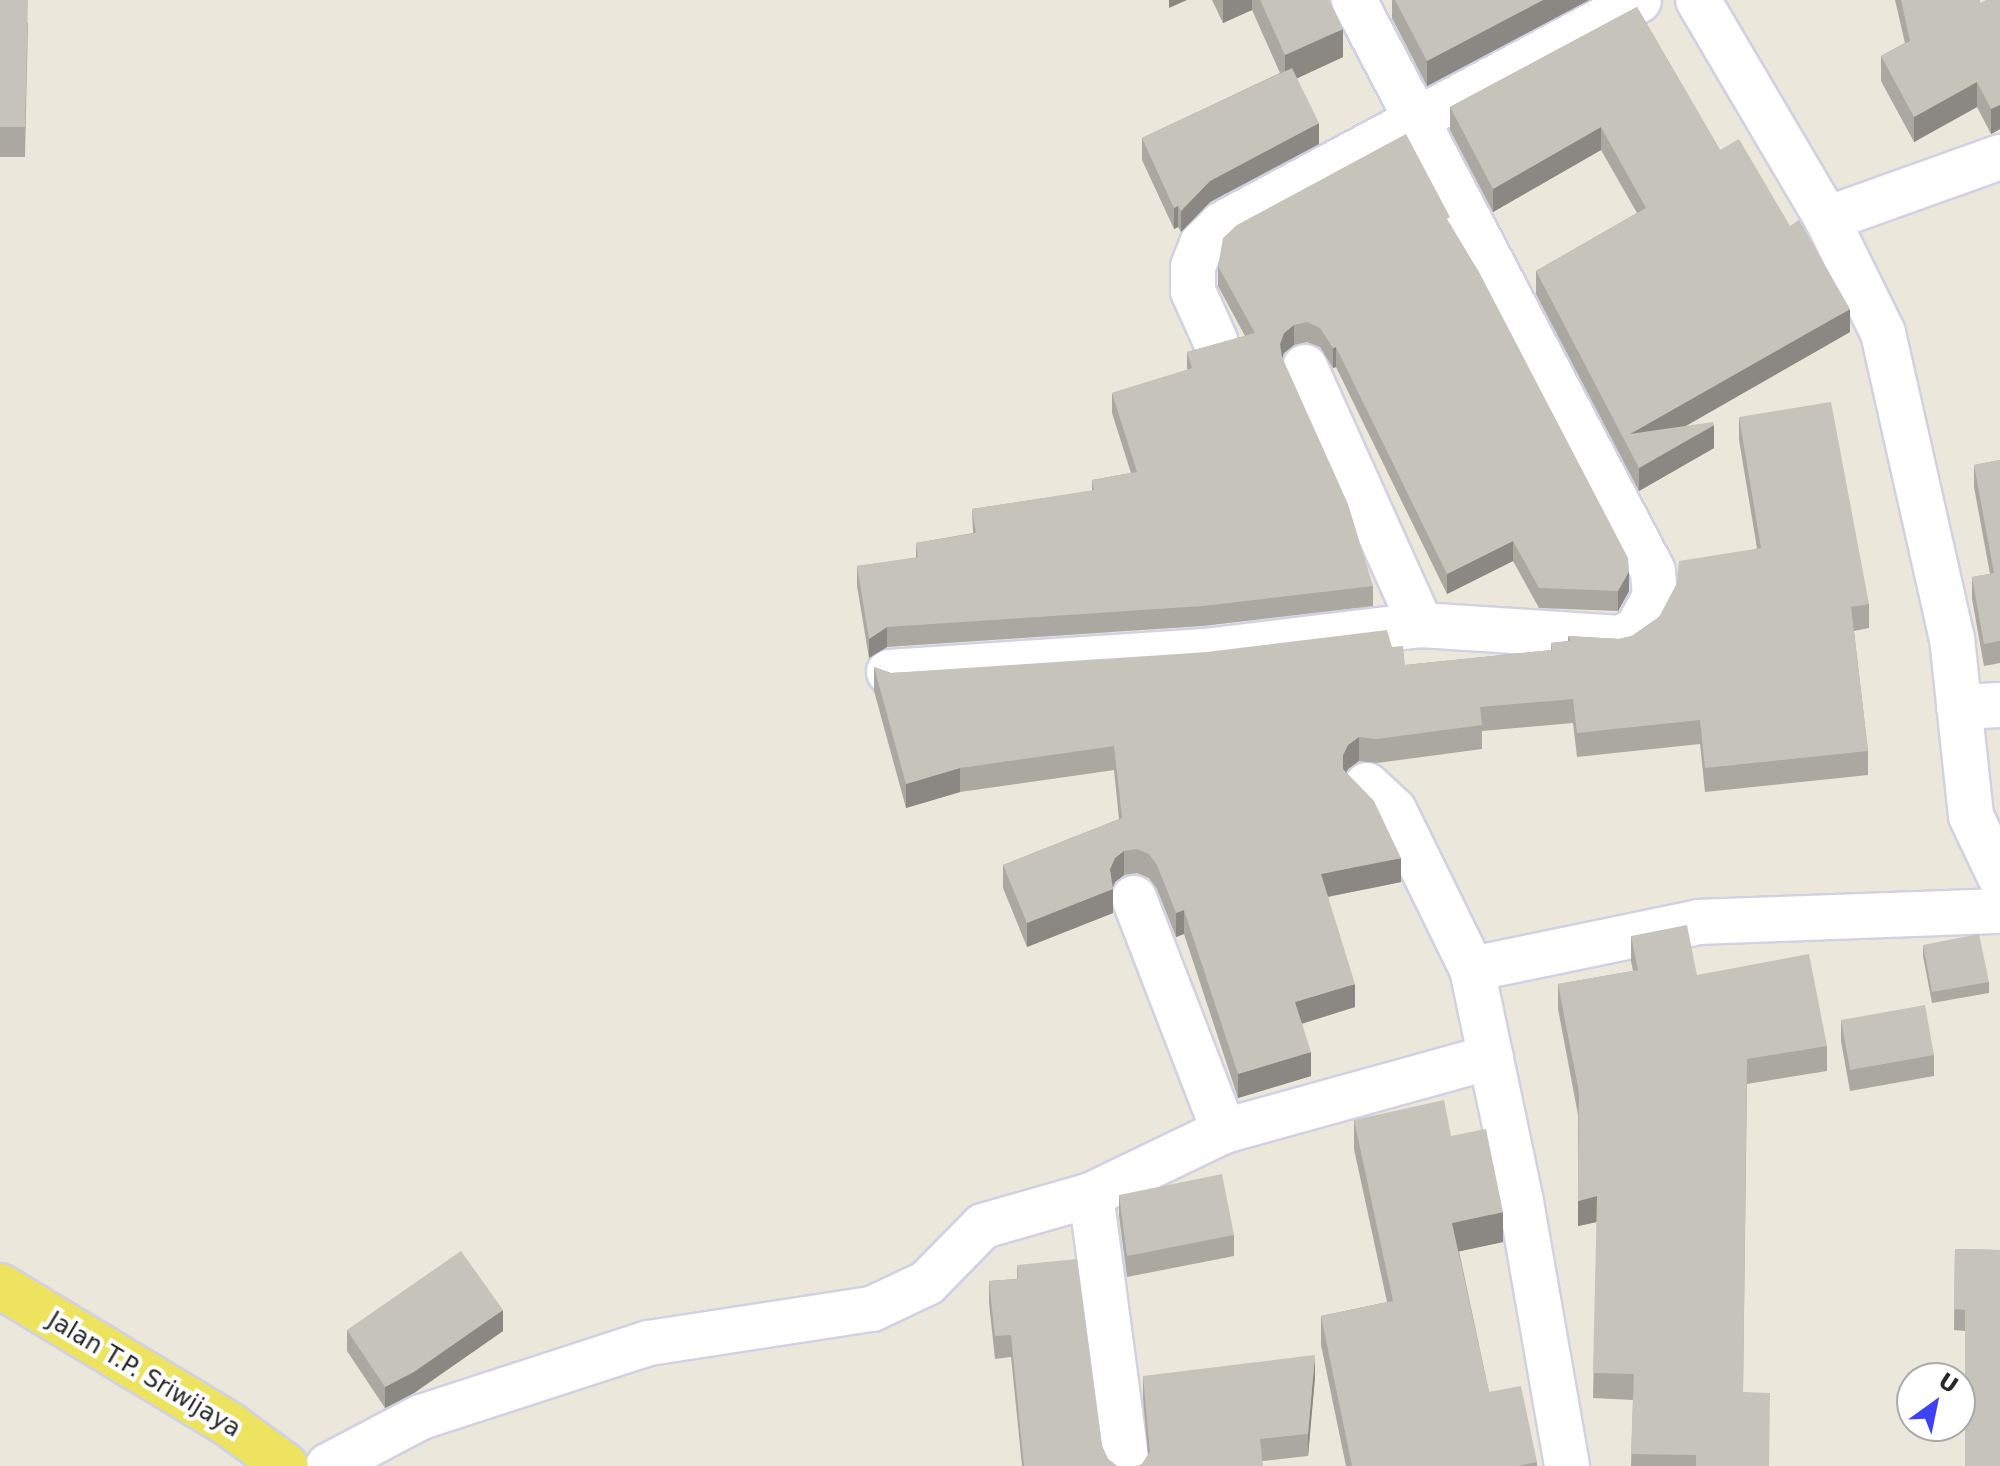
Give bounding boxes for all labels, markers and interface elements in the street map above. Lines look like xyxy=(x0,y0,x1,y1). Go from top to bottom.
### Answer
street label: Jalan T.P. Sriwijaya xyxy=(42,1306,246,1444)
north arrow xyxy=(1896,1362,1976,1442)
text: U xyxy=(1934,1368,1963,1398)

